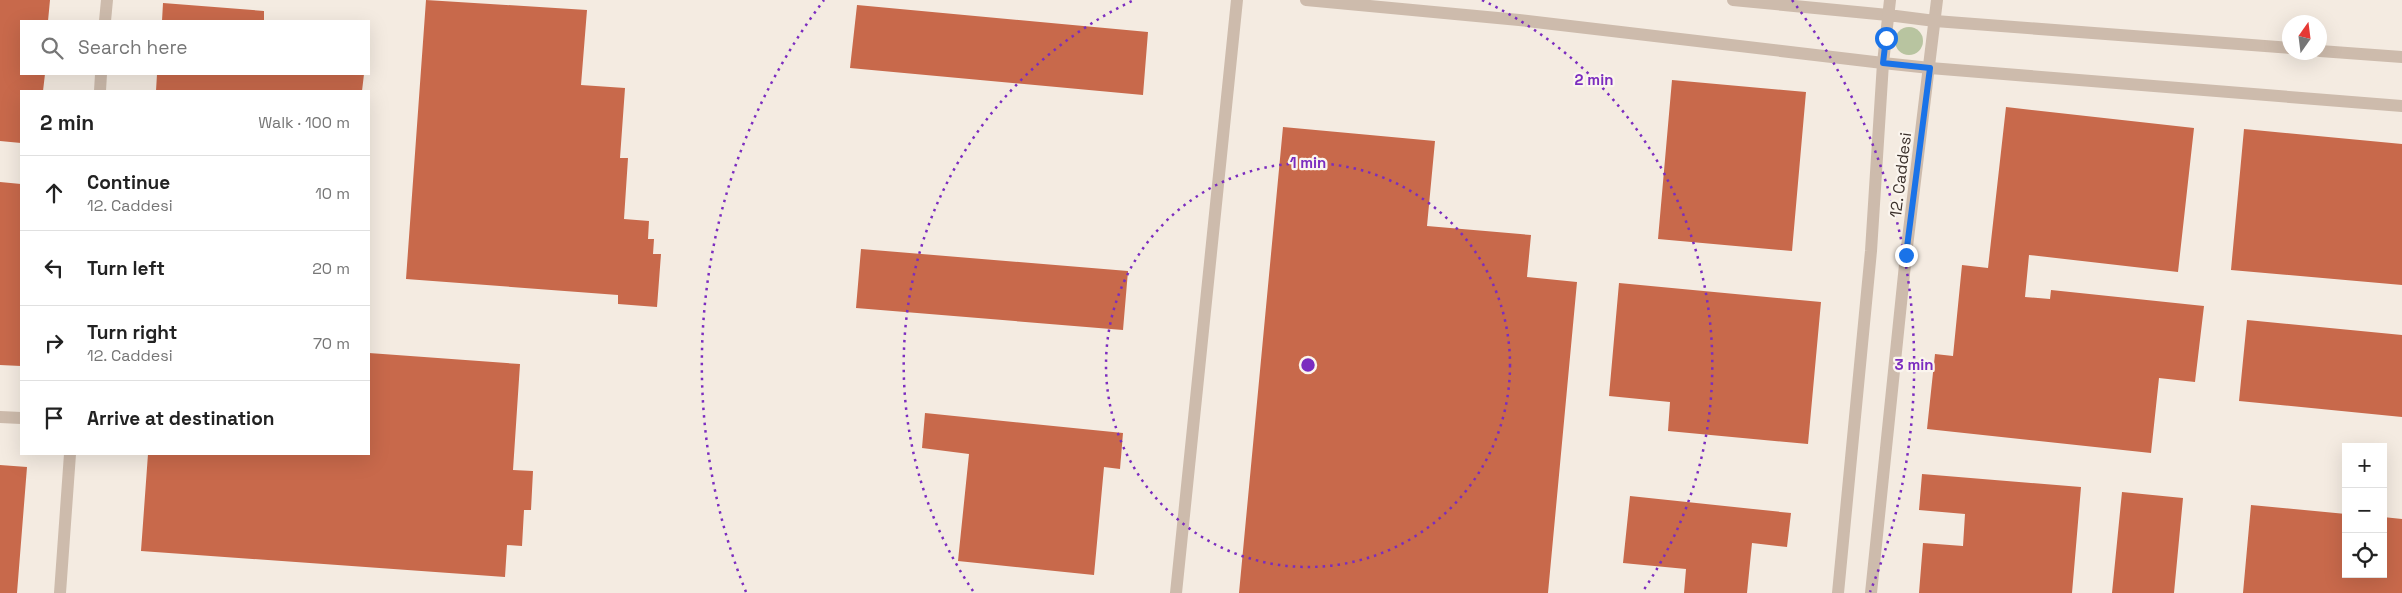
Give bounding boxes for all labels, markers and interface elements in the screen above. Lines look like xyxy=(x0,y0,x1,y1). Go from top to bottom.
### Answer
north arrow xyxy=(2282,15,2327,60)
search box xyxy=(20,20,370,75)
route start xyxy=(1875,27,1898,50)
icon: search xyxy=(38,34,66,62)
text: Search here xyxy=(78,35,188,60)
text: 2 min xyxy=(1575,70,1613,89)
text: 2 min xyxy=(40,109,94,136)
text: Walk · 100 m xyxy=(258,112,350,133)
street label: 12. Caddesi xyxy=(1885,131,1916,219)
text: 1 min xyxy=(1290,153,1326,172)
text: Continue xyxy=(87,170,170,195)
icon: ahead xyxy=(40,179,68,207)
text: 10 m xyxy=(315,183,350,204)
text: 12. Caddesi xyxy=(87,195,173,216)
route end xyxy=(1895,244,1918,267)
icon: left xyxy=(40,254,68,282)
text: Turn left xyxy=(87,256,165,281)
text: 20 m xyxy=(312,258,350,279)
text: Turn right xyxy=(87,320,177,345)
icon: right xyxy=(40,329,68,357)
text: 70 m xyxy=(313,333,350,354)
text: 12. Caddesi xyxy=(87,345,173,366)
text: 3 min xyxy=(1895,355,1933,374)
centre of rings xyxy=(1299,356,1317,374)
icon: arrive xyxy=(40,404,68,432)
text: Arrive at destination xyxy=(87,406,275,431)
map controls xyxy=(2342,443,2387,578)
button: + xyxy=(2342,443,2387,488)
button: − xyxy=(2342,488,2387,533)
button: locate xyxy=(2342,533,2387,578)

